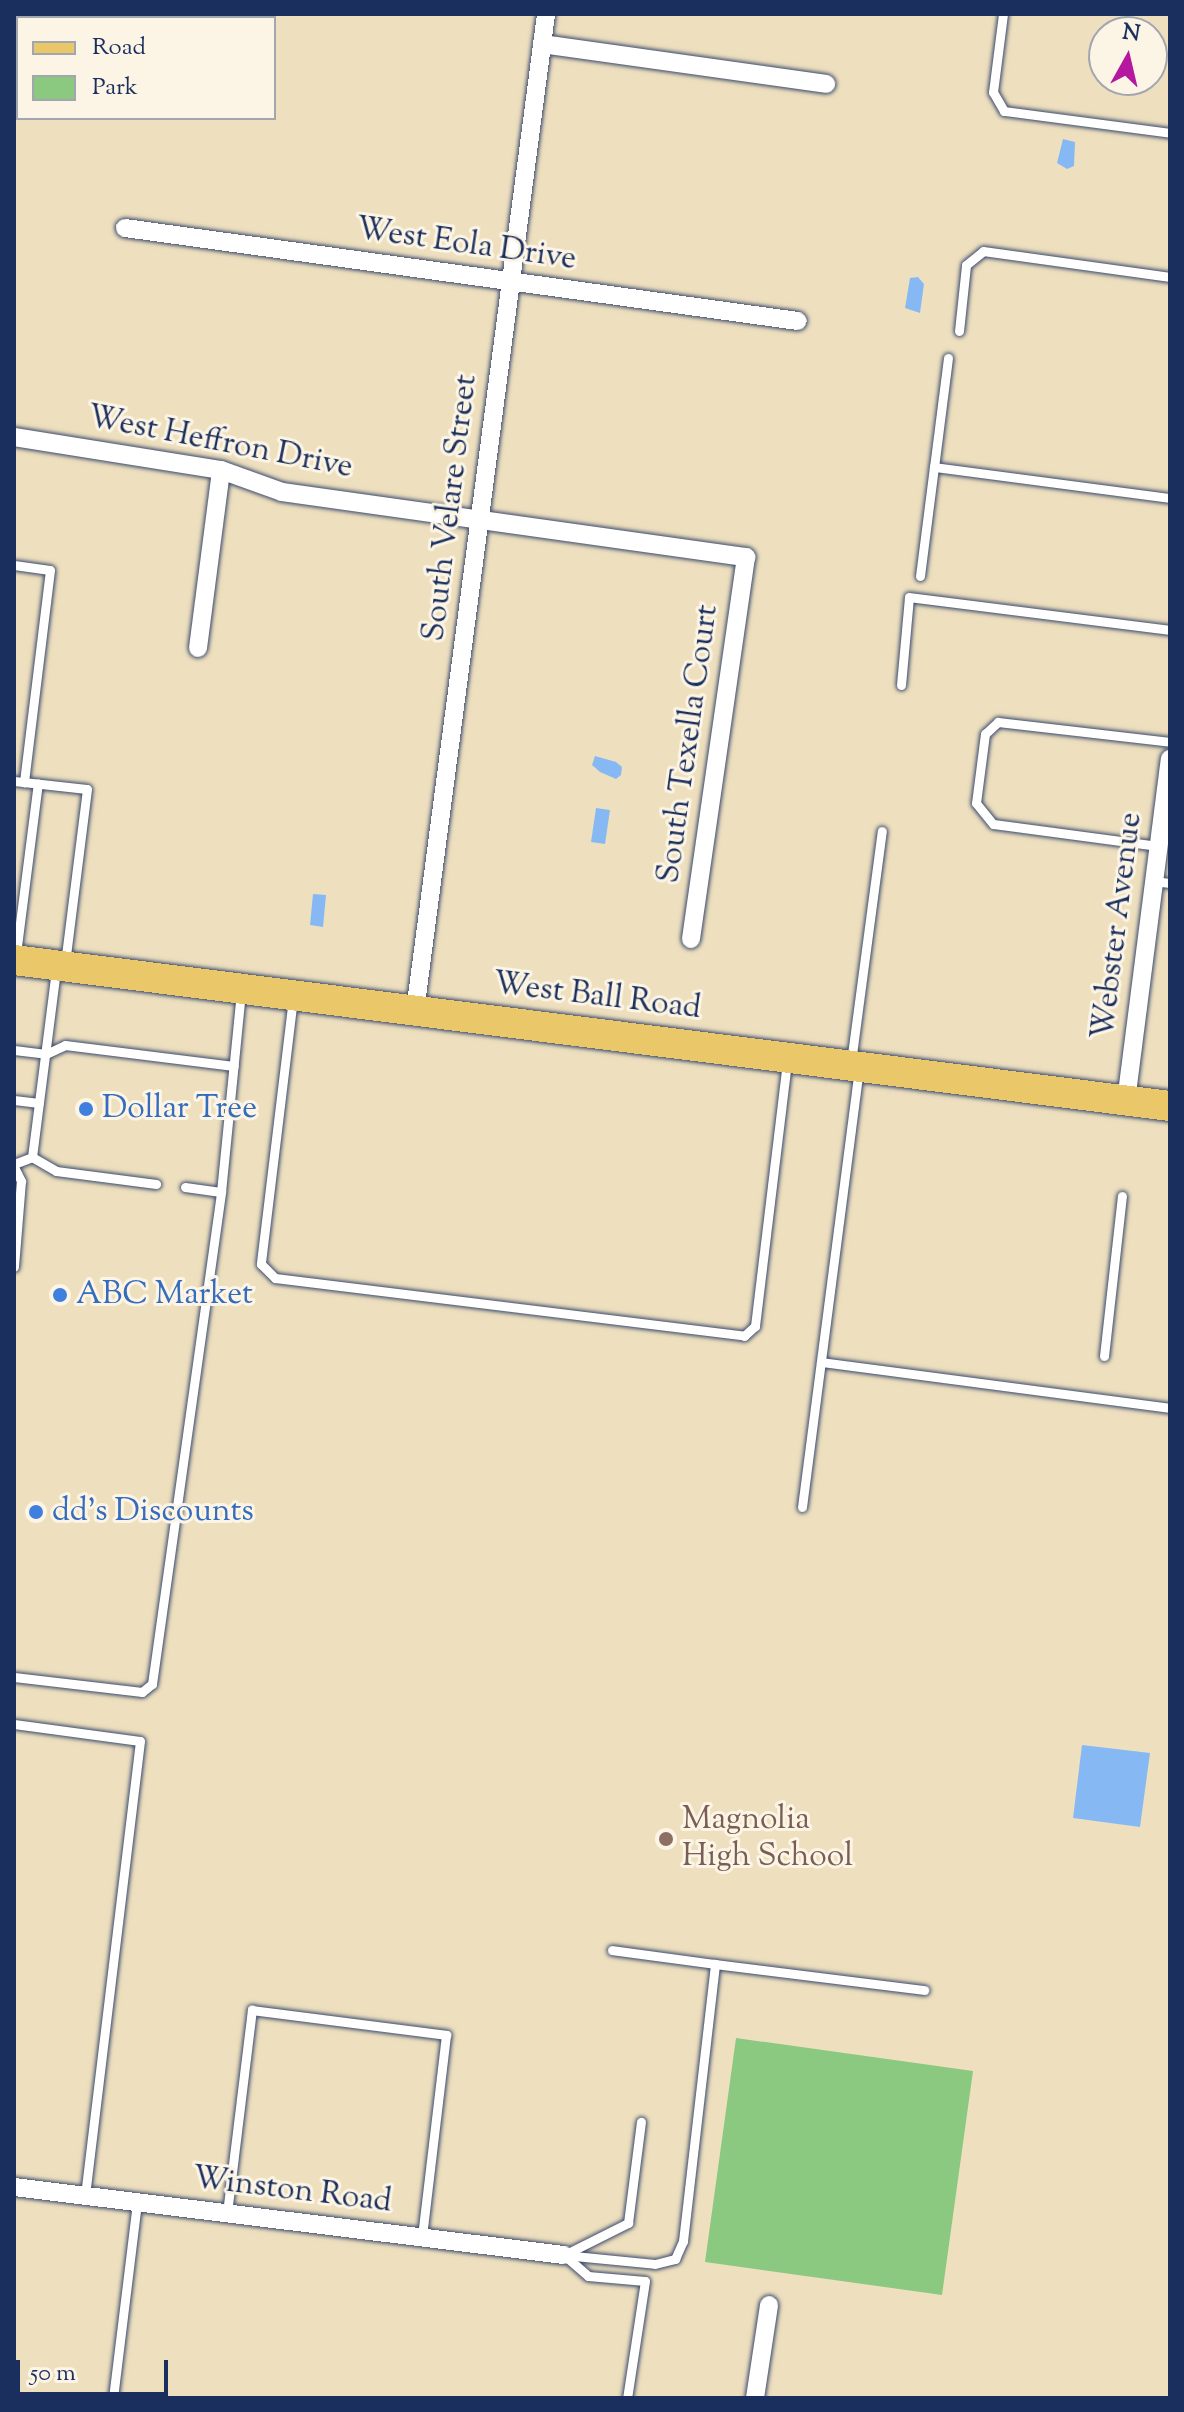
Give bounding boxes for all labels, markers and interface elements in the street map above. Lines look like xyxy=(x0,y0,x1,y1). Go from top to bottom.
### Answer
legend xyxy=(16,16,276,120)
north arrow xyxy=(1088,16,1168,96)
text: N xyxy=(1120,17,1142,51)
text: Road xyxy=(92,31,146,65)
text: Park xyxy=(92,71,138,105)
street label: West Eola Drive xyxy=(353,211,579,279)
street label: South Velare Street xyxy=(416,372,486,644)
street label: West Heffron Drive xyxy=(84,398,356,488)
street label: South Texella Court xyxy=(650,602,728,886)
street label: Webster Avenue xyxy=(1085,810,1151,1042)
street label: West Ball Road xyxy=(491,965,703,1029)
place label: Dollar Tree xyxy=(102,1090,257,1128)
marker: Dollar Tree xyxy=(77,1100,95,1118)
place label: ABC Market xyxy=(76,1276,253,1314)
marker: ABC Market xyxy=(51,1286,69,1304)
place label: dd's Discounts xyxy=(52,1493,254,1531)
marker: dd's Discounts xyxy=(27,1503,45,1521)
place label: Magnolia High School xyxy=(682,1802,853,1877)
marker: Magnolia High School xyxy=(657,1830,675,1848)
street label: Winston Road xyxy=(190,2160,394,2222)
scale bar xyxy=(20,2344,172,2394)
text: 50 m xyxy=(30,2357,76,2391)

